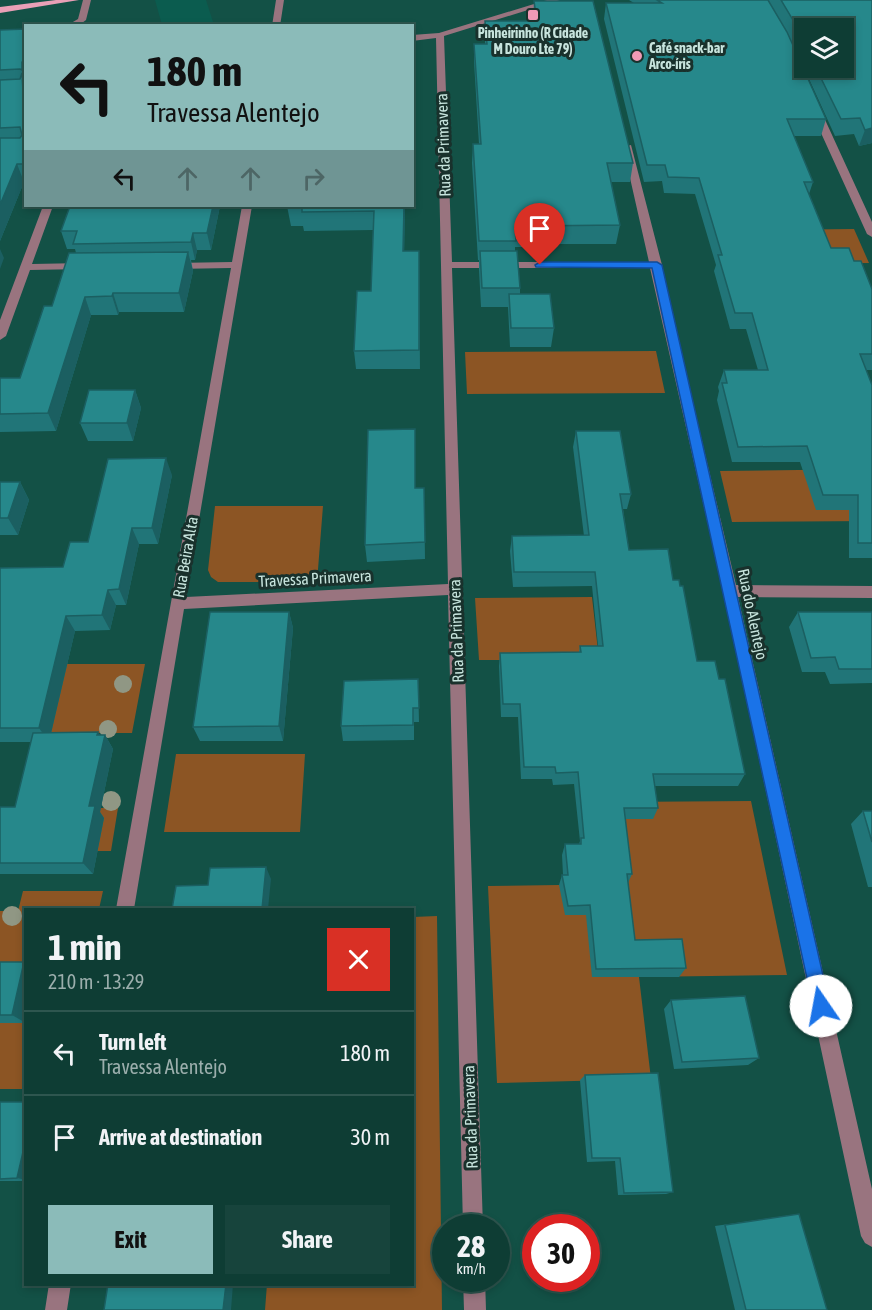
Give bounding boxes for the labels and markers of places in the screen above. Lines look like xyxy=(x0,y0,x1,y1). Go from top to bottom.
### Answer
marker: Pinheirinho (R Cidade M Douro Lte 79) xyxy=(526,8,540,22)
place label: Pinheirinho (R Cidade M Douro Lte 79) xyxy=(478,25,588,57)
place label: Café snack-bar Arco-íris xyxy=(648,40,725,72)
marker: Café snack-bar Arco-íris xyxy=(630,49,644,63)
pin xyxy=(514,203,565,265)

